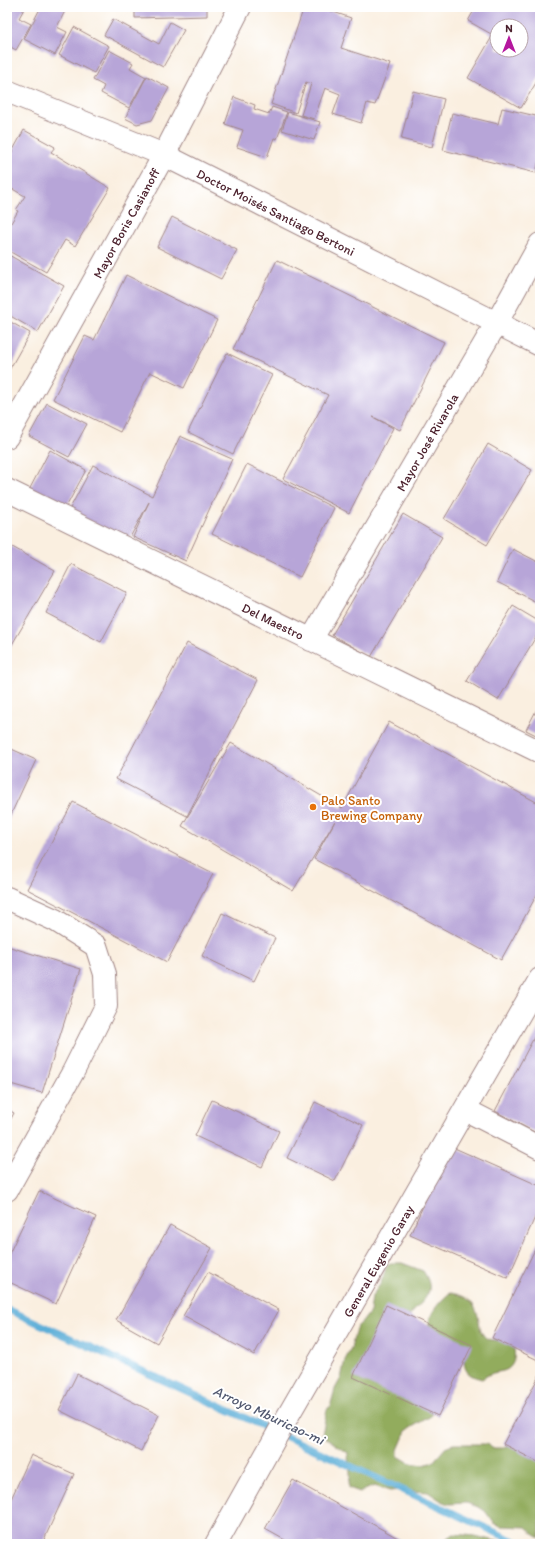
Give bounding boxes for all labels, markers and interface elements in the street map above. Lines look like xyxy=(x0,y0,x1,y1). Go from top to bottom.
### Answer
north arrow xyxy=(489,18,529,58)
text: N xyxy=(505,22,513,35)
street label: Mayor Boris Casianoff xyxy=(90,165,163,281)
street label: Doctor Moisés Santiago Bertoni xyxy=(194,166,357,259)
street label: Mayor José Rivarola xyxy=(393,390,462,494)
street label: Del Maestro xyxy=(239,600,307,643)
place label: Palo Santo Brewing Company xyxy=(321,793,422,823)
marker: Palo Santo Brewing Company xyxy=(308,802,318,812)
street label: General Eugenio Garay xyxy=(340,1202,417,1320)
water label: Arroyo Mburicao-mi xyxy=(211,1382,328,1449)

